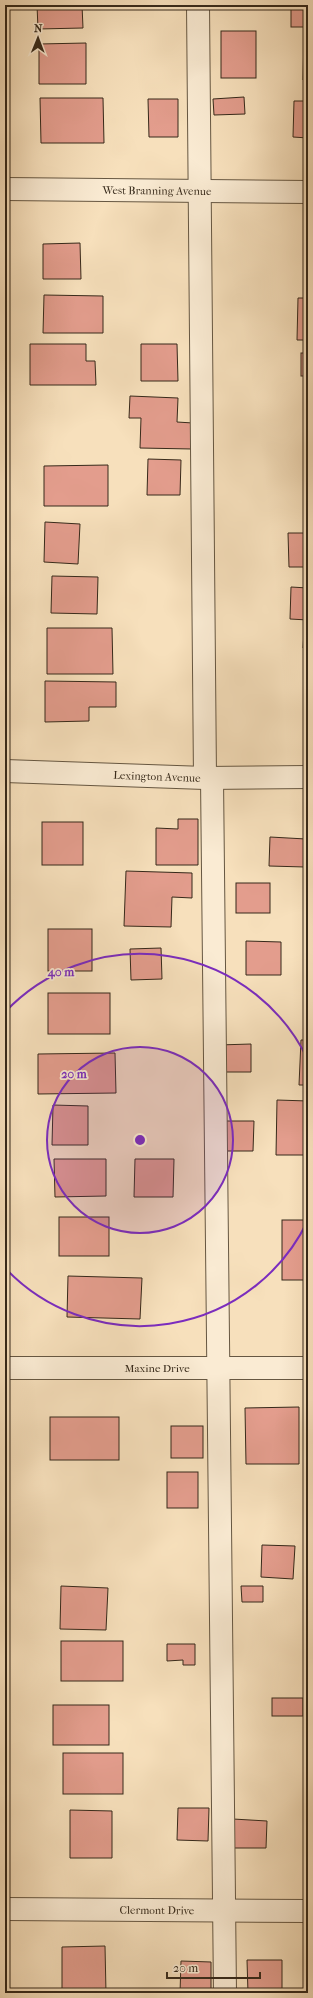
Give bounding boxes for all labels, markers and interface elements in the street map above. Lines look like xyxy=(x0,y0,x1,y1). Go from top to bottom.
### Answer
north arrow xyxy=(18,18,58,58)
text: N xyxy=(34,22,43,35)
street label: West Branning Avenue xyxy=(101,183,212,198)
street label: Lexington Avenue xyxy=(113,768,201,784)
text: 40 m xyxy=(47,965,75,980)
text: 20 m xyxy=(61,1067,88,1081)
centre of rings xyxy=(133,1133,147,1147)
street label: Maxine Drive xyxy=(124,1362,190,1375)
street label: Clermont Drive xyxy=(120,1903,195,1917)
scale bar xyxy=(167,1954,260,1980)
text: 20 m xyxy=(173,1961,198,1975)

